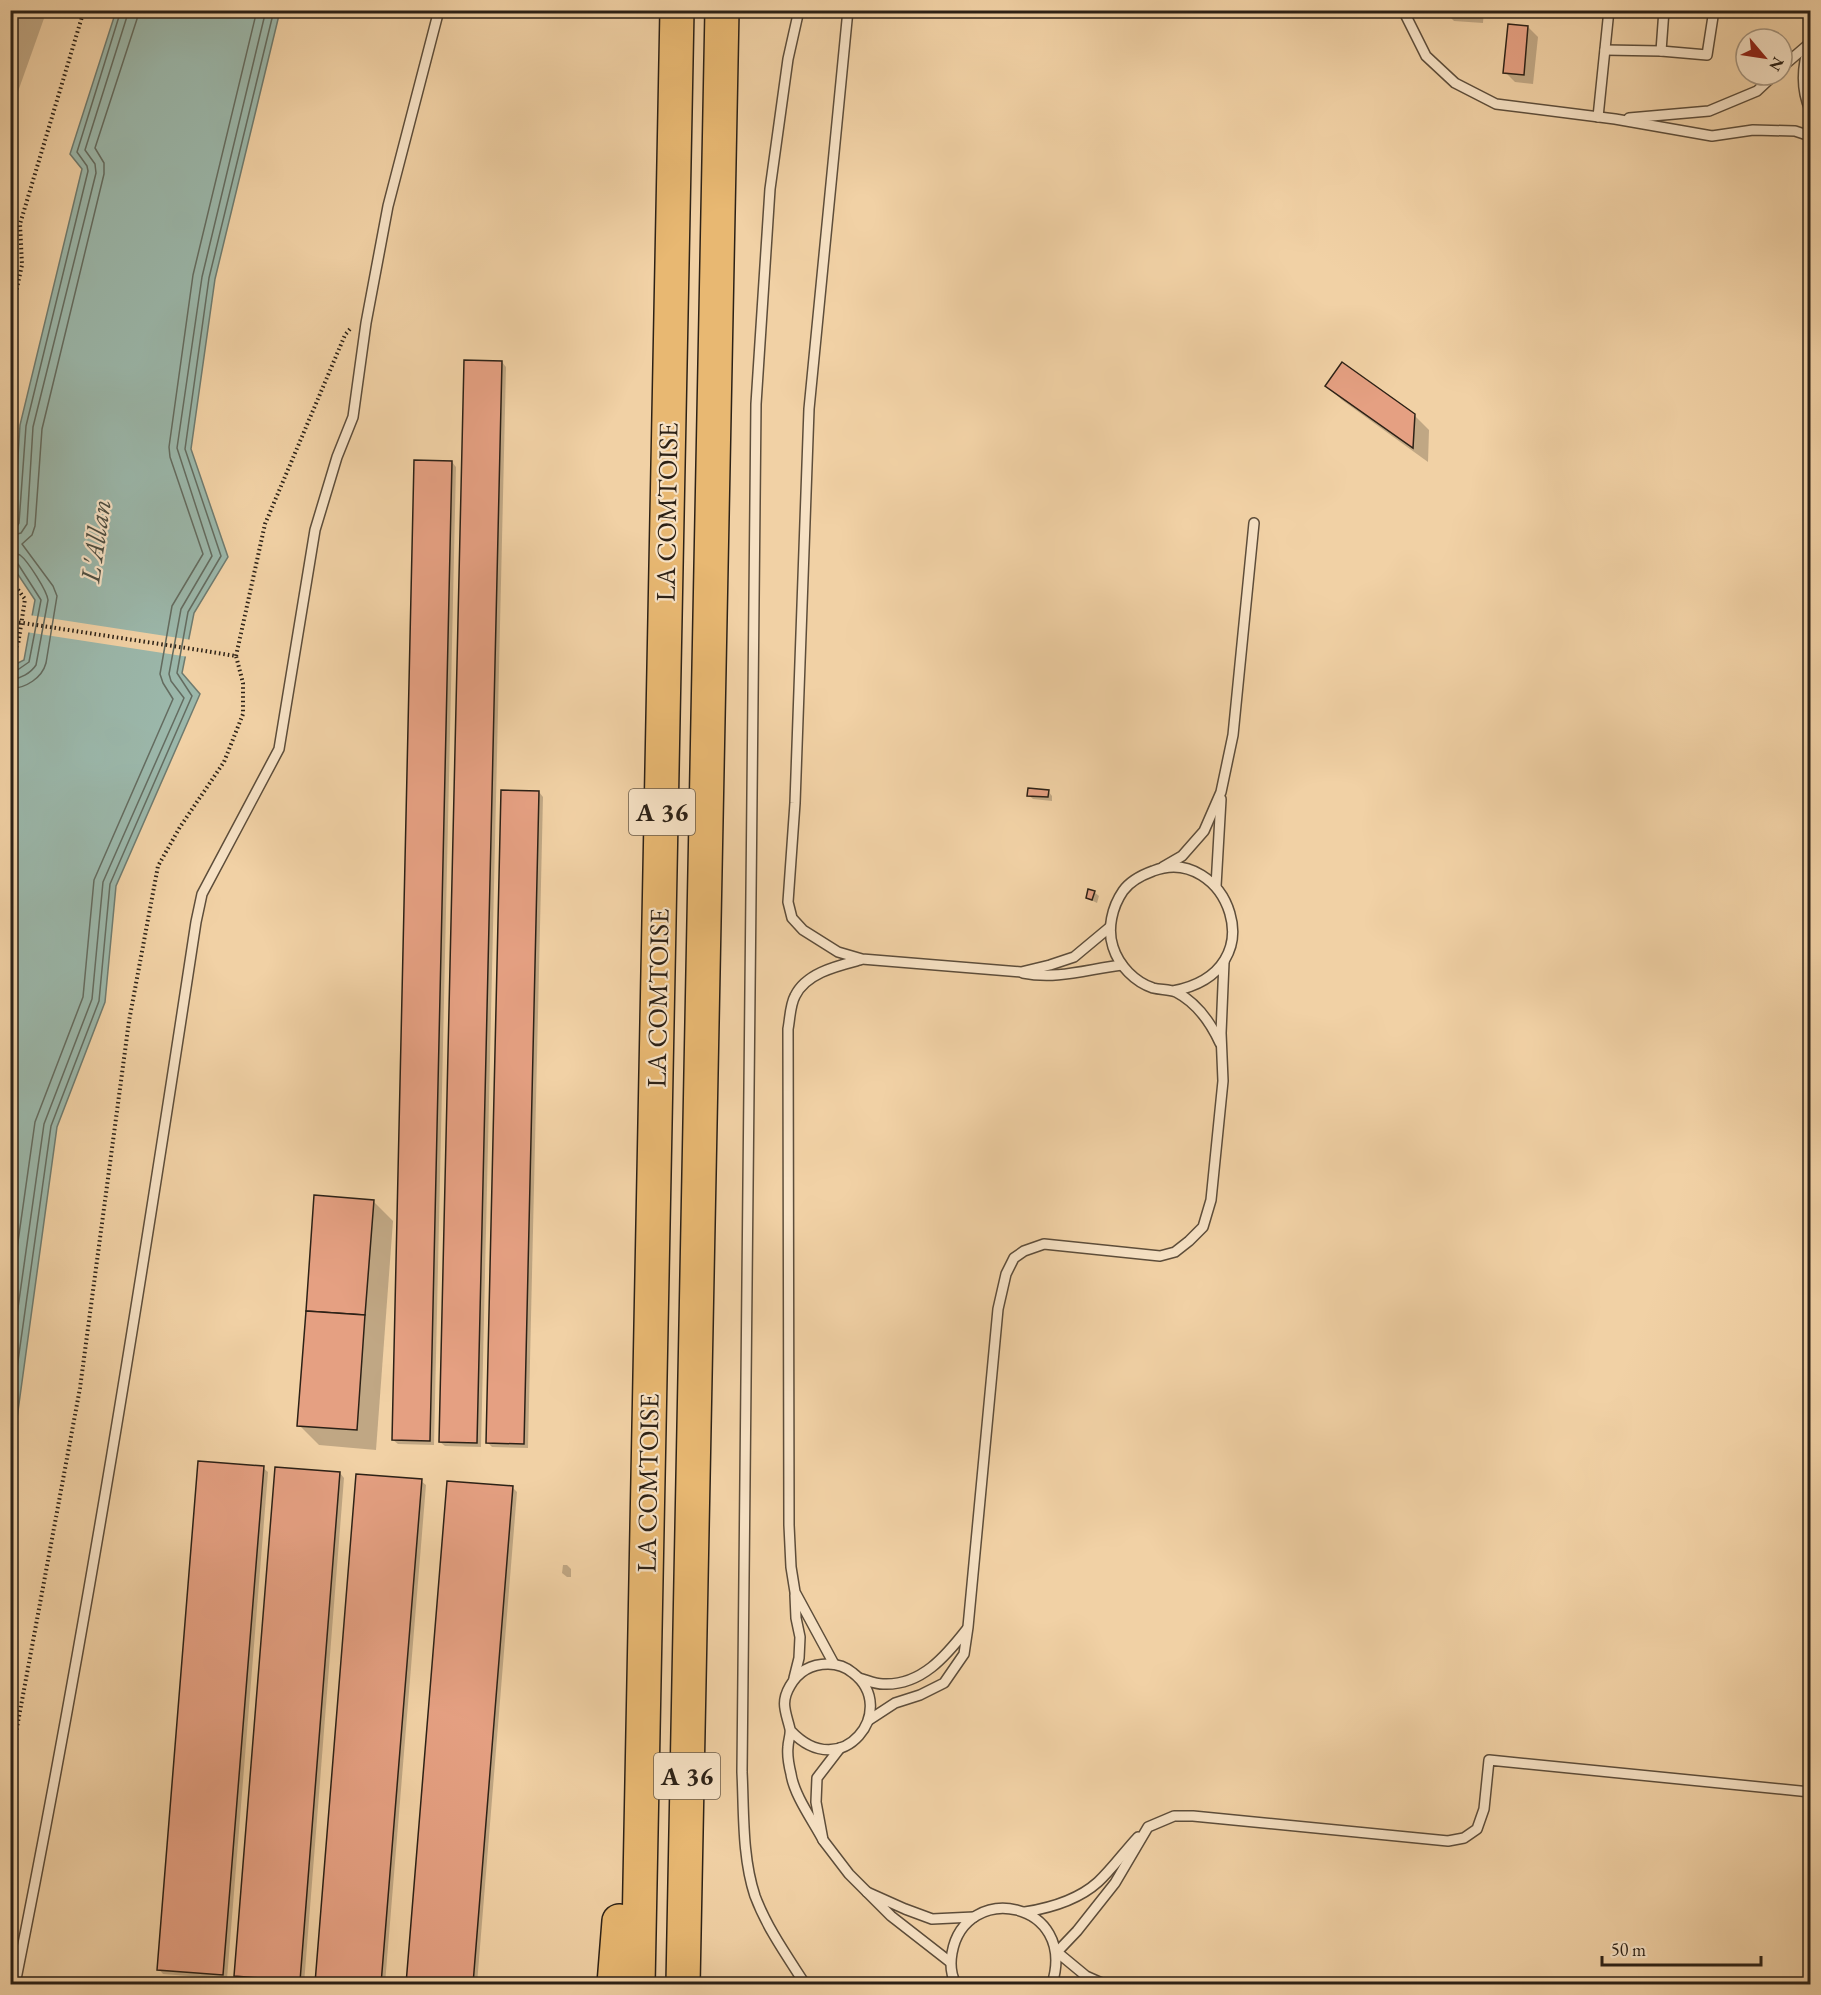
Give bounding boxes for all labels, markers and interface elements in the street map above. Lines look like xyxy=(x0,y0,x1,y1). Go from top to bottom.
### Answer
north arrow xyxy=(1734,27,1794,87)
text: N xyxy=(1764,53,1789,75)
street label: LA COMTOISE xyxy=(647,422,686,602)
water label: L'Allan xyxy=(71,497,119,586)
road number: A 36 xyxy=(629,789,695,835)
street label: LA COMTOISE xyxy=(638,908,677,1088)
street label: LA COMTOISE xyxy=(628,1393,667,1573)
road number: A 36 xyxy=(654,1753,720,1799)
scale bar xyxy=(1602,1929,1761,1967)
text: 50 m xyxy=(1611,1938,1646,1961)

